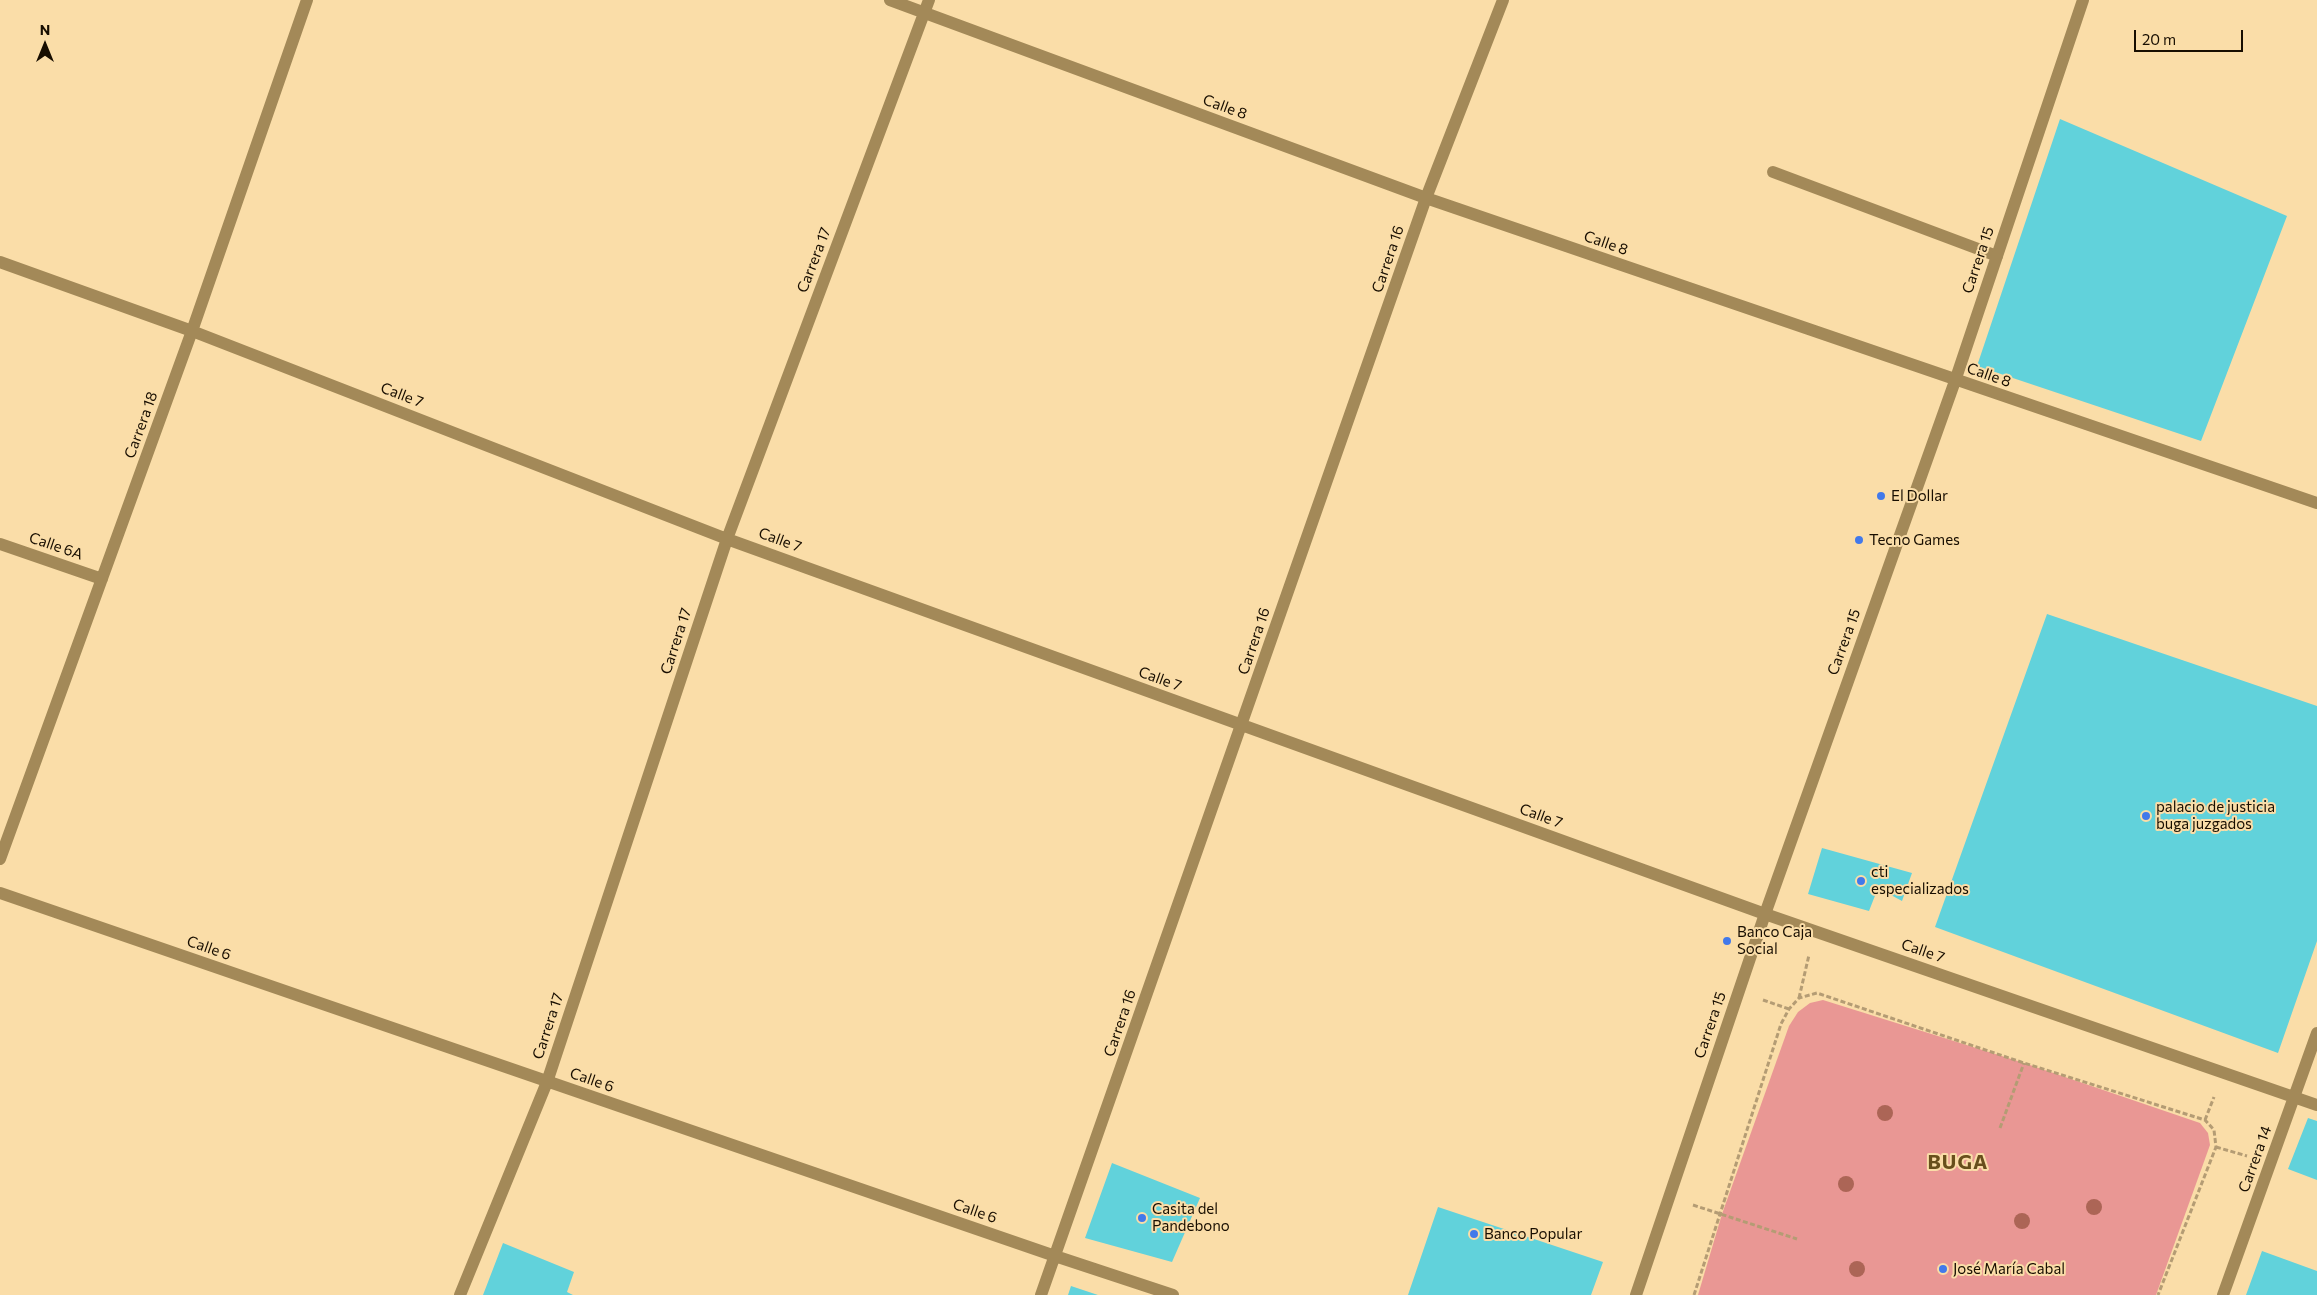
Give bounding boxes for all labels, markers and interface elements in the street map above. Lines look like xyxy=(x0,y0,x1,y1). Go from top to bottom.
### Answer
north arrow xyxy=(20,20,70,70)
scale bar xyxy=(2137,20,2246,52)
text: N xyxy=(40,21,50,38)
text: 20 m xyxy=(2142,30,2176,48)
street label: Calle 8 xyxy=(1200,91,1250,123)
street label: Carrera 16 xyxy=(1368,223,1408,295)
street label: Carrera 15 xyxy=(1958,224,1998,296)
street label: Carrera 17 xyxy=(793,225,835,295)
street label: Calle 8 xyxy=(1581,227,1631,259)
street label: Calle 8 xyxy=(1964,359,2014,391)
street label: Calle 7 xyxy=(378,379,426,411)
street label: Carrera 18 xyxy=(121,389,161,461)
place label: El Dollar xyxy=(1891,487,1948,505)
marker: El Dollar xyxy=(1875,490,1887,502)
street label: Calle 7 xyxy=(756,524,804,556)
street label: Calle 6A xyxy=(27,528,85,564)
place label: Tecno Games xyxy=(1869,531,1960,549)
marker: Tecno Games xyxy=(1853,534,1865,546)
street label: Carrera 16 xyxy=(1234,605,1274,677)
street label: Carrera 17 xyxy=(657,606,695,676)
street label: Carrera 15 xyxy=(1824,606,1864,678)
street label: Calle 7 xyxy=(1136,663,1184,695)
place label: palacio de justicia buga juzgados xyxy=(2156,798,2275,833)
street label: Calle 7 xyxy=(1517,800,1565,832)
marker: palacio de justicia buga juzgados xyxy=(2140,810,2152,822)
place label: cti especializados xyxy=(1871,863,1969,898)
marker: cti especializados xyxy=(1855,875,1867,887)
place label: Banco Caja Social xyxy=(1737,923,1812,958)
street label: Calle 6 xyxy=(184,932,234,964)
marker: Banco Caja Social xyxy=(1721,935,1733,947)
street label: Calle 7 xyxy=(1899,935,1947,967)
street label: Carrera 16 xyxy=(1100,987,1140,1059)
street label: Carrera 15 xyxy=(1690,989,1730,1061)
street label: Carrera 17 xyxy=(529,991,567,1061)
street label: Calle 6 xyxy=(567,1064,617,1096)
street label: Carrera 14 xyxy=(2235,1123,2275,1195)
district label: BUGA xyxy=(1927,1150,1989,1174)
street label: Calle 6 xyxy=(950,1195,1000,1227)
place label: Casita del Pandebono xyxy=(1152,1200,1230,1235)
marker: Casita del Pandebono xyxy=(1136,1212,1148,1224)
place label: Banco Popular xyxy=(1484,1225,1582,1243)
marker: Banco Popular xyxy=(1468,1228,1480,1240)
place label: José María Cabal xyxy=(1953,1260,2065,1278)
marker: José María Cabal xyxy=(1937,1263,1949,1275)

